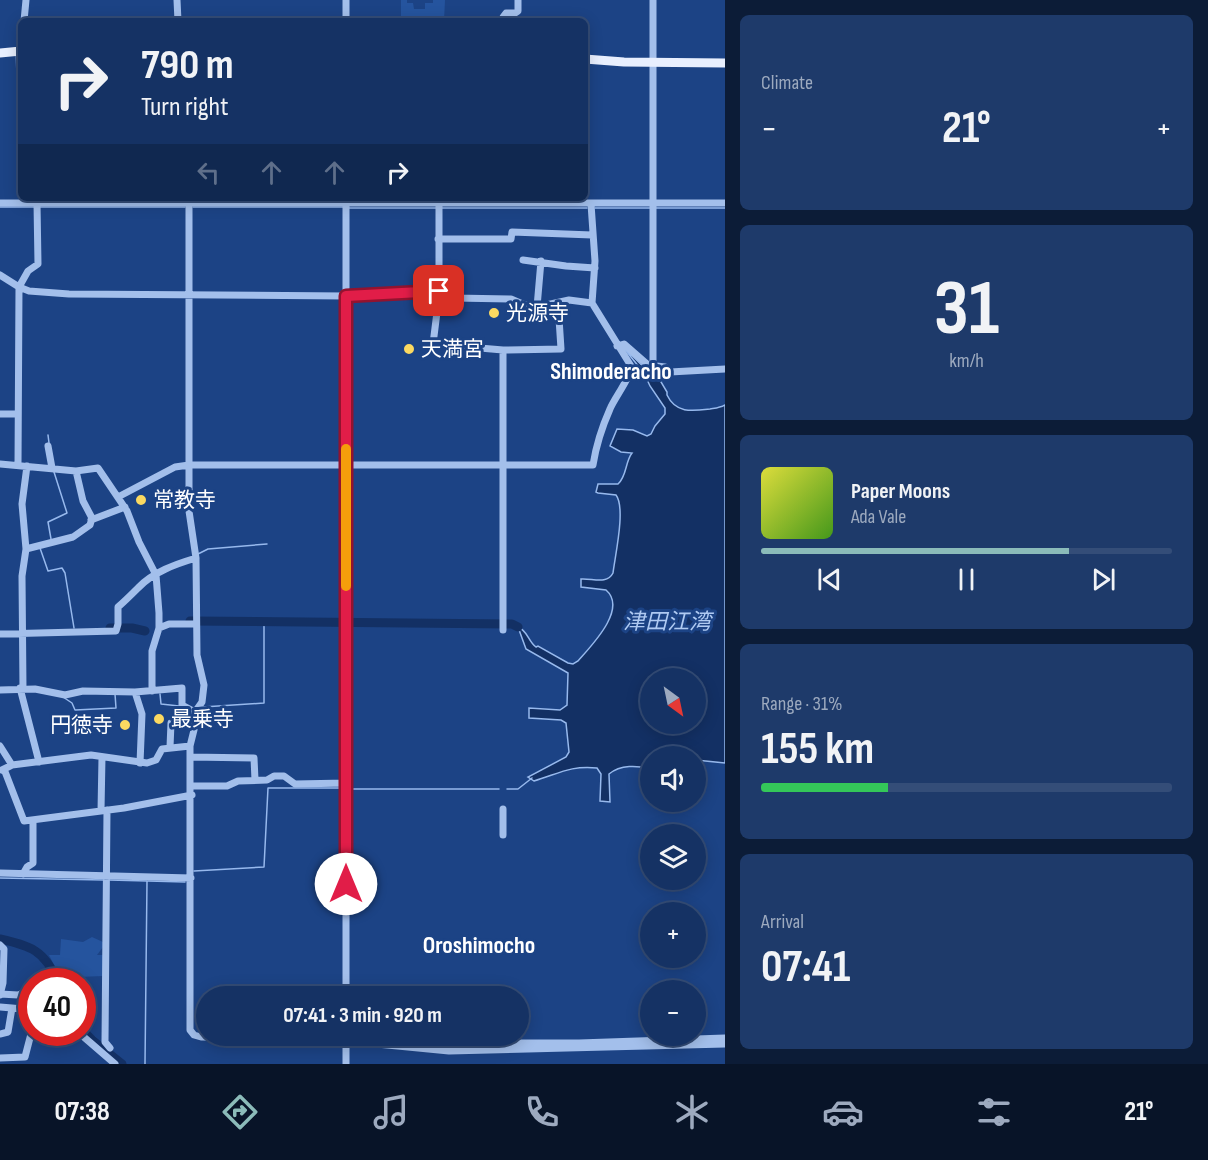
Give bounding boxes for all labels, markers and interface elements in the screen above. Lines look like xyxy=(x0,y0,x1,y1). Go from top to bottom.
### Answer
text: 790 m xyxy=(141,40,234,91)
icon: right xyxy=(42,42,120,120)
text: Climate xyxy=(761,71,813,95)
text: Turn right xyxy=(141,91,228,123)
text: 21° xyxy=(942,101,991,156)
text: − xyxy=(761,109,777,149)
text: + xyxy=(1156,109,1172,149)
icon: left xyxy=(192,156,225,189)
icon: ahead xyxy=(255,156,288,189)
icon: ahead xyxy=(318,156,351,189)
icon: right xyxy=(381,156,414,189)
text: 31 xyxy=(934,263,999,356)
pin xyxy=(413,265,464,316)
icon: arrive xyxy=(422,274,455,307)
place label: 光源寺 xyxy=(506,301,569,326)
marker: 光源寺 xyxy=(487,306,501,320)
place label: 天満宮 xyxy=(421,337,484,362)
marker: 天満宮 xyxy=(402,342,416,356)
text: km/h xyxy=(949,349,984,373)
district label: Shimoderacho xyxy=(550,357,672,386)
text: Paper Moons xyxy=(851,478,950,505)
place label: 常教寺 xyxy=(153,488,216,513)
marker: 常教寺 xyxy=(134,493,148,507)
text: Ada Vale xyxy=(851,505,906,529)
icon: previous xyxy=(813,563,846,596)
icon: pause xyxy=(950,563,983,596)
icon: next xyxy=(1087,563,1120,596)
water label: 津田江湾 xyxy=(623,609,715,636)
north arrow xyxy=(640,668,706,734)
map controls xyxy=(640,668,706,1046)
text: Range · 31% xyxy=(761,692,842,716)
place label: 最乗寺 xyxy=(171,707,234,732)
marker: 最乗寺 xyxy=(152,712,166,726)
place label: 円徳寺 xyxy=(50,713,113,738)
marker: 円徳寺 xyxy=(118,718,132,732)
text: 155 km xyxy=(761,722,874,777)
button: sound xyxy=(640,746,706,812)
button: layers xyxy=(640,824,706,890)
position arrow xyxy=(314,852,378,916)
button: + xyxy=(640,902,706,968)
text: Arrival xyxy=(761,910,804,934)
district label: Oroshimocho xyxy=(423,931,535,960)
text: 07:41 xyxy=(761,940,850,995)
speed limit sign: 40 xyxy=(18,968,96,1046)
button: − xyxy=(640,980,706,1046)
text: 07:41 · 3 min · 920 m xyxy=(283,1002,442,1029)
icon: directions xyxy=(219,1091,261,1133)
icon: music xyxy=(370,1091,412,1133)
icon: phone xyxy=(521,1091,563,1133)
icon: climate xyxy=(671,1091,713,1133)
icon: car xyxy=(822,1091,864,1133)
icon: filters xyxy=(973,1091,1015,1133)
text: 07:38 xyxy=(54,1096,110,1128)
text: 21° xyxy=(1124,1096,1153,1128)

